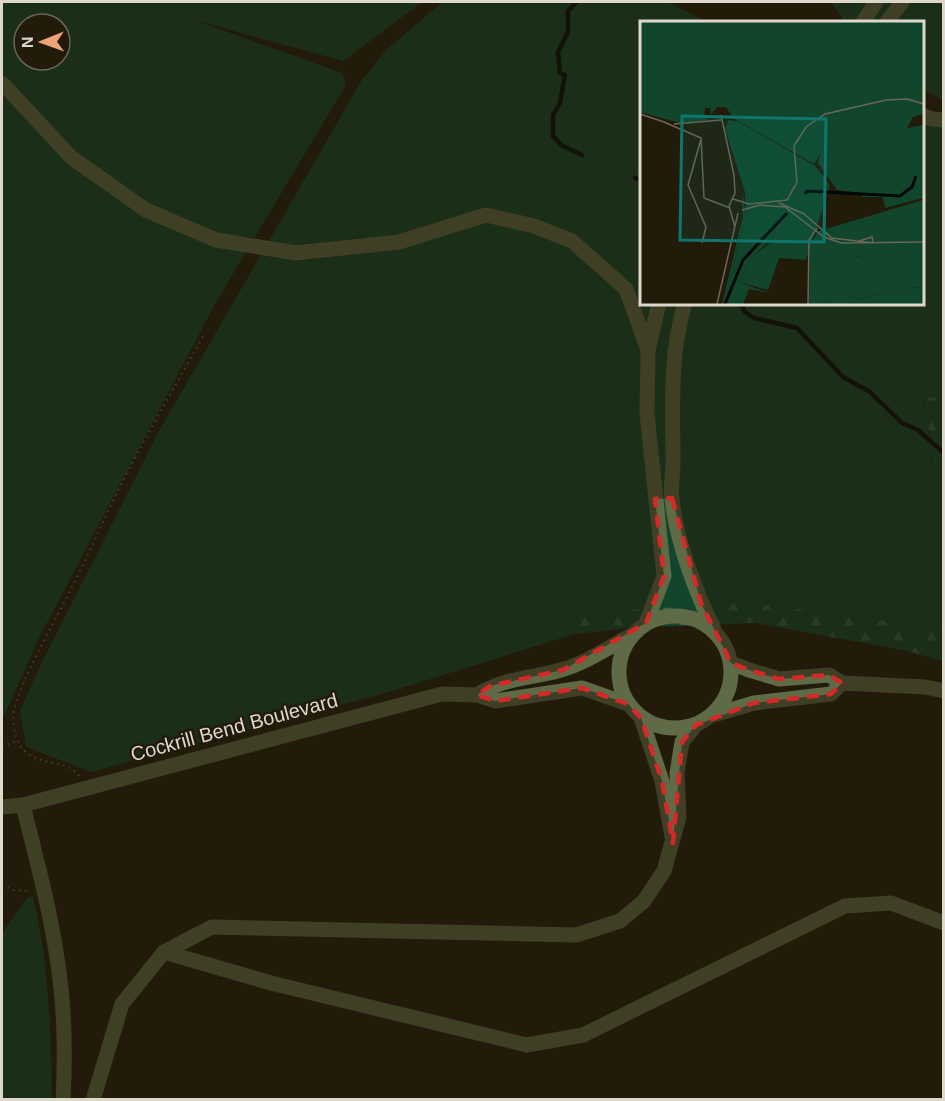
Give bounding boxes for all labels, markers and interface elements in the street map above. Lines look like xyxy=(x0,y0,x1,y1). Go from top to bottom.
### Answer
north arrow xyxy=(12,12,72,72)
inset map xyxy=(640,21,924,304)
text: N xyxy=(19,36,36,48)
street label: Cockrill Bend Boulevard xyxy=(128,689,340,765)

